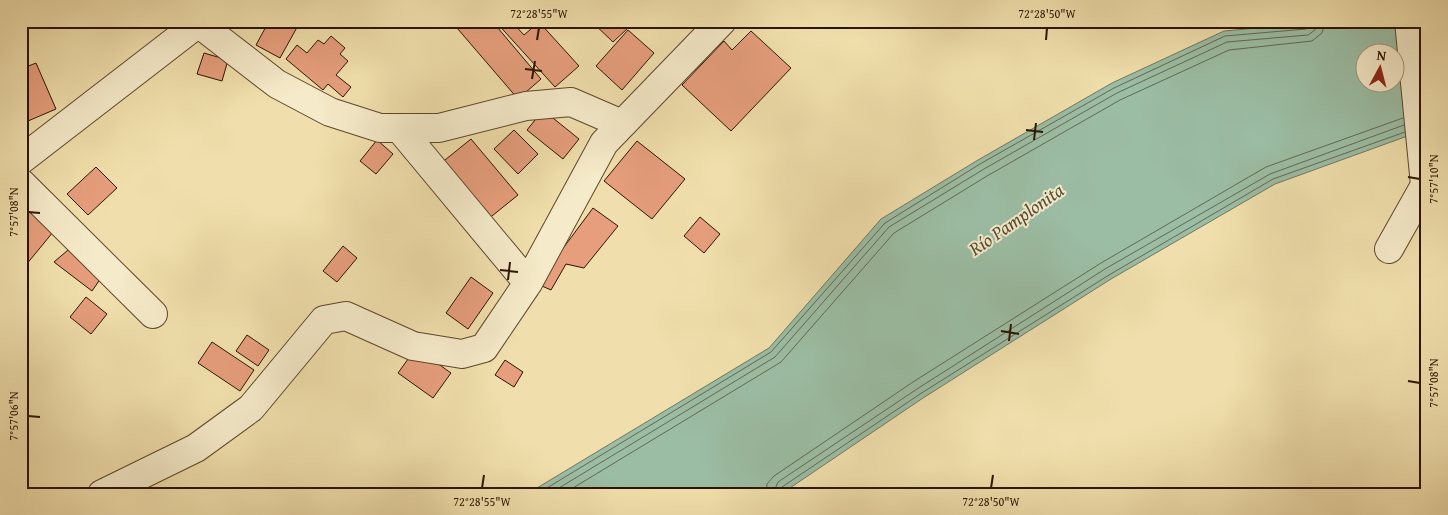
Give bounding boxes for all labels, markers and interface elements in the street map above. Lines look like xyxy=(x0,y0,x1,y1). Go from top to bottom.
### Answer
text: 72°28'55"W xyxy=(510,5,569,22)
text: 72°28'50"W xyxy=(1018,5,1077,22)
north arrow xyxy=(1356,42,1406,92)
text: N xyxy=(1376,45,1388,66)
text: 7°57'10"N xyxy=(1425,154,1442,204)
water label: Río Pamplonita xyxy=(962,176,1069,263)
text: 7°57'08"N xyxy=(5,187,22,237)
text: 7°57'08"N xyxy=(1425,358,1442,408)
text: 7°57'06"N xyxy=(5,391,22,441)
text: 72°28'55"W xyxy=(453,493,512,510)
text: 72°28'50"W xyxy=(962,493,1021,510)

